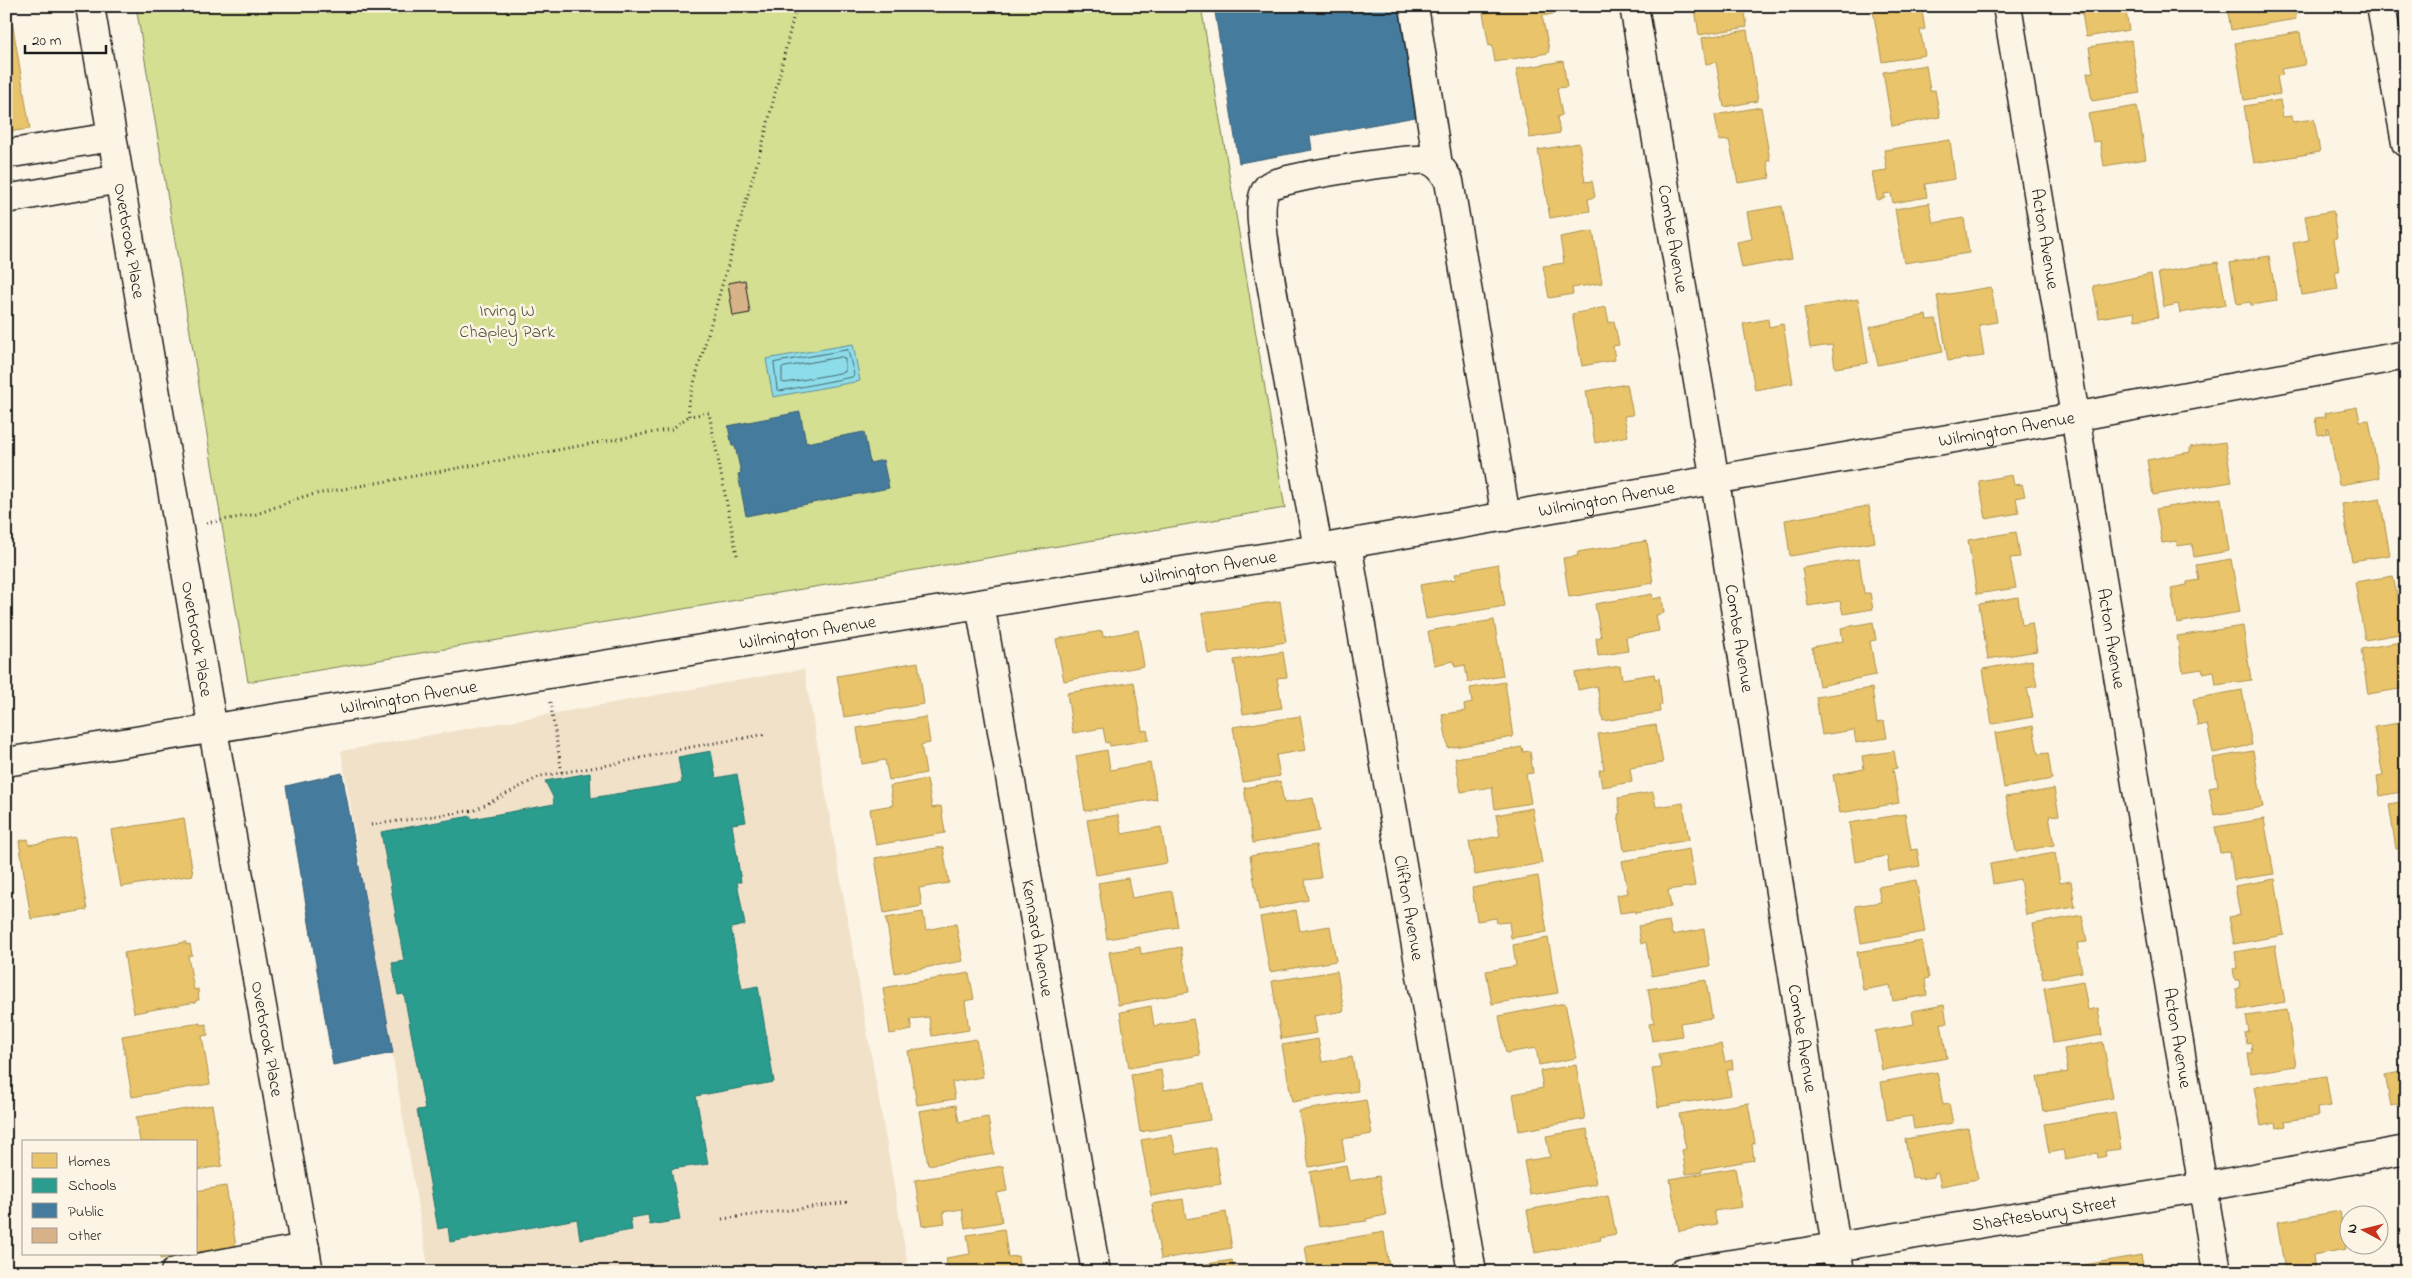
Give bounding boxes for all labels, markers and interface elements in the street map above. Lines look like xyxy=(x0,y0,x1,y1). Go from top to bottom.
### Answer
scale bar xyxy=(25,22,106,54)
text: 20 m xyxy=(32,30,62,52)
street label: Overbrook Place xyxy=(105,181,151,302)
street label: Combe Avenue xyxy=(1650,183,1694,296)
street label: Acton Avenue xyxy=(2022,187,2065,292)
park label: Irving W Chapley Park xyxy=(459,299,555,346)
street label: Wilmington Avenue xyxy=(1937,406,2078,455)
street label: Wilmington Avenue xyxy=(1537,476,1678,525)
street label: Wilmington Avenue xyxy=(1138,545,1280,593)
street label: Overbrook Place xyxy=(173,579,218,700)
street label: Combe Avenue xyxy=(1717,583,1759,695)
street label: Acton Avenue xyxy=(2089,586,2131,692)
street label: Wilmington Avenue xyxy=(738,610,879,658)
street label: Wilmington Avenue xyxy=(339,675,480,722)
street label: Clifton Avenue xyxy=(1386,853,1429,964)
street label: Kennard Avenue xyxy=(1013,878,1059,1000)
street label: Overbrook Place xyxy=(243,979,289,1100)
street label: Combe Avenue xyxy=(1780,983,1823,1095)
street label: Acton Avenue xyxy=(2155,986,2197,1091)
legend xyxy=(22,1140,198,1256)
text: Homes xyxy=(68,1151,111,1173)
text: Schools xyxy=(68,1175,117,1197)
street label: Shaftesbury Street xyxy=(1970,1190,2119,1240)
text: Public xyxy=(68,1201,104,1223)
north arrow xyxy=(2340,1206,2390,1256)
text: N xyxy=(2342,1223,2364,1235)
text: Other xyxy=(68,1225,102,1247)

